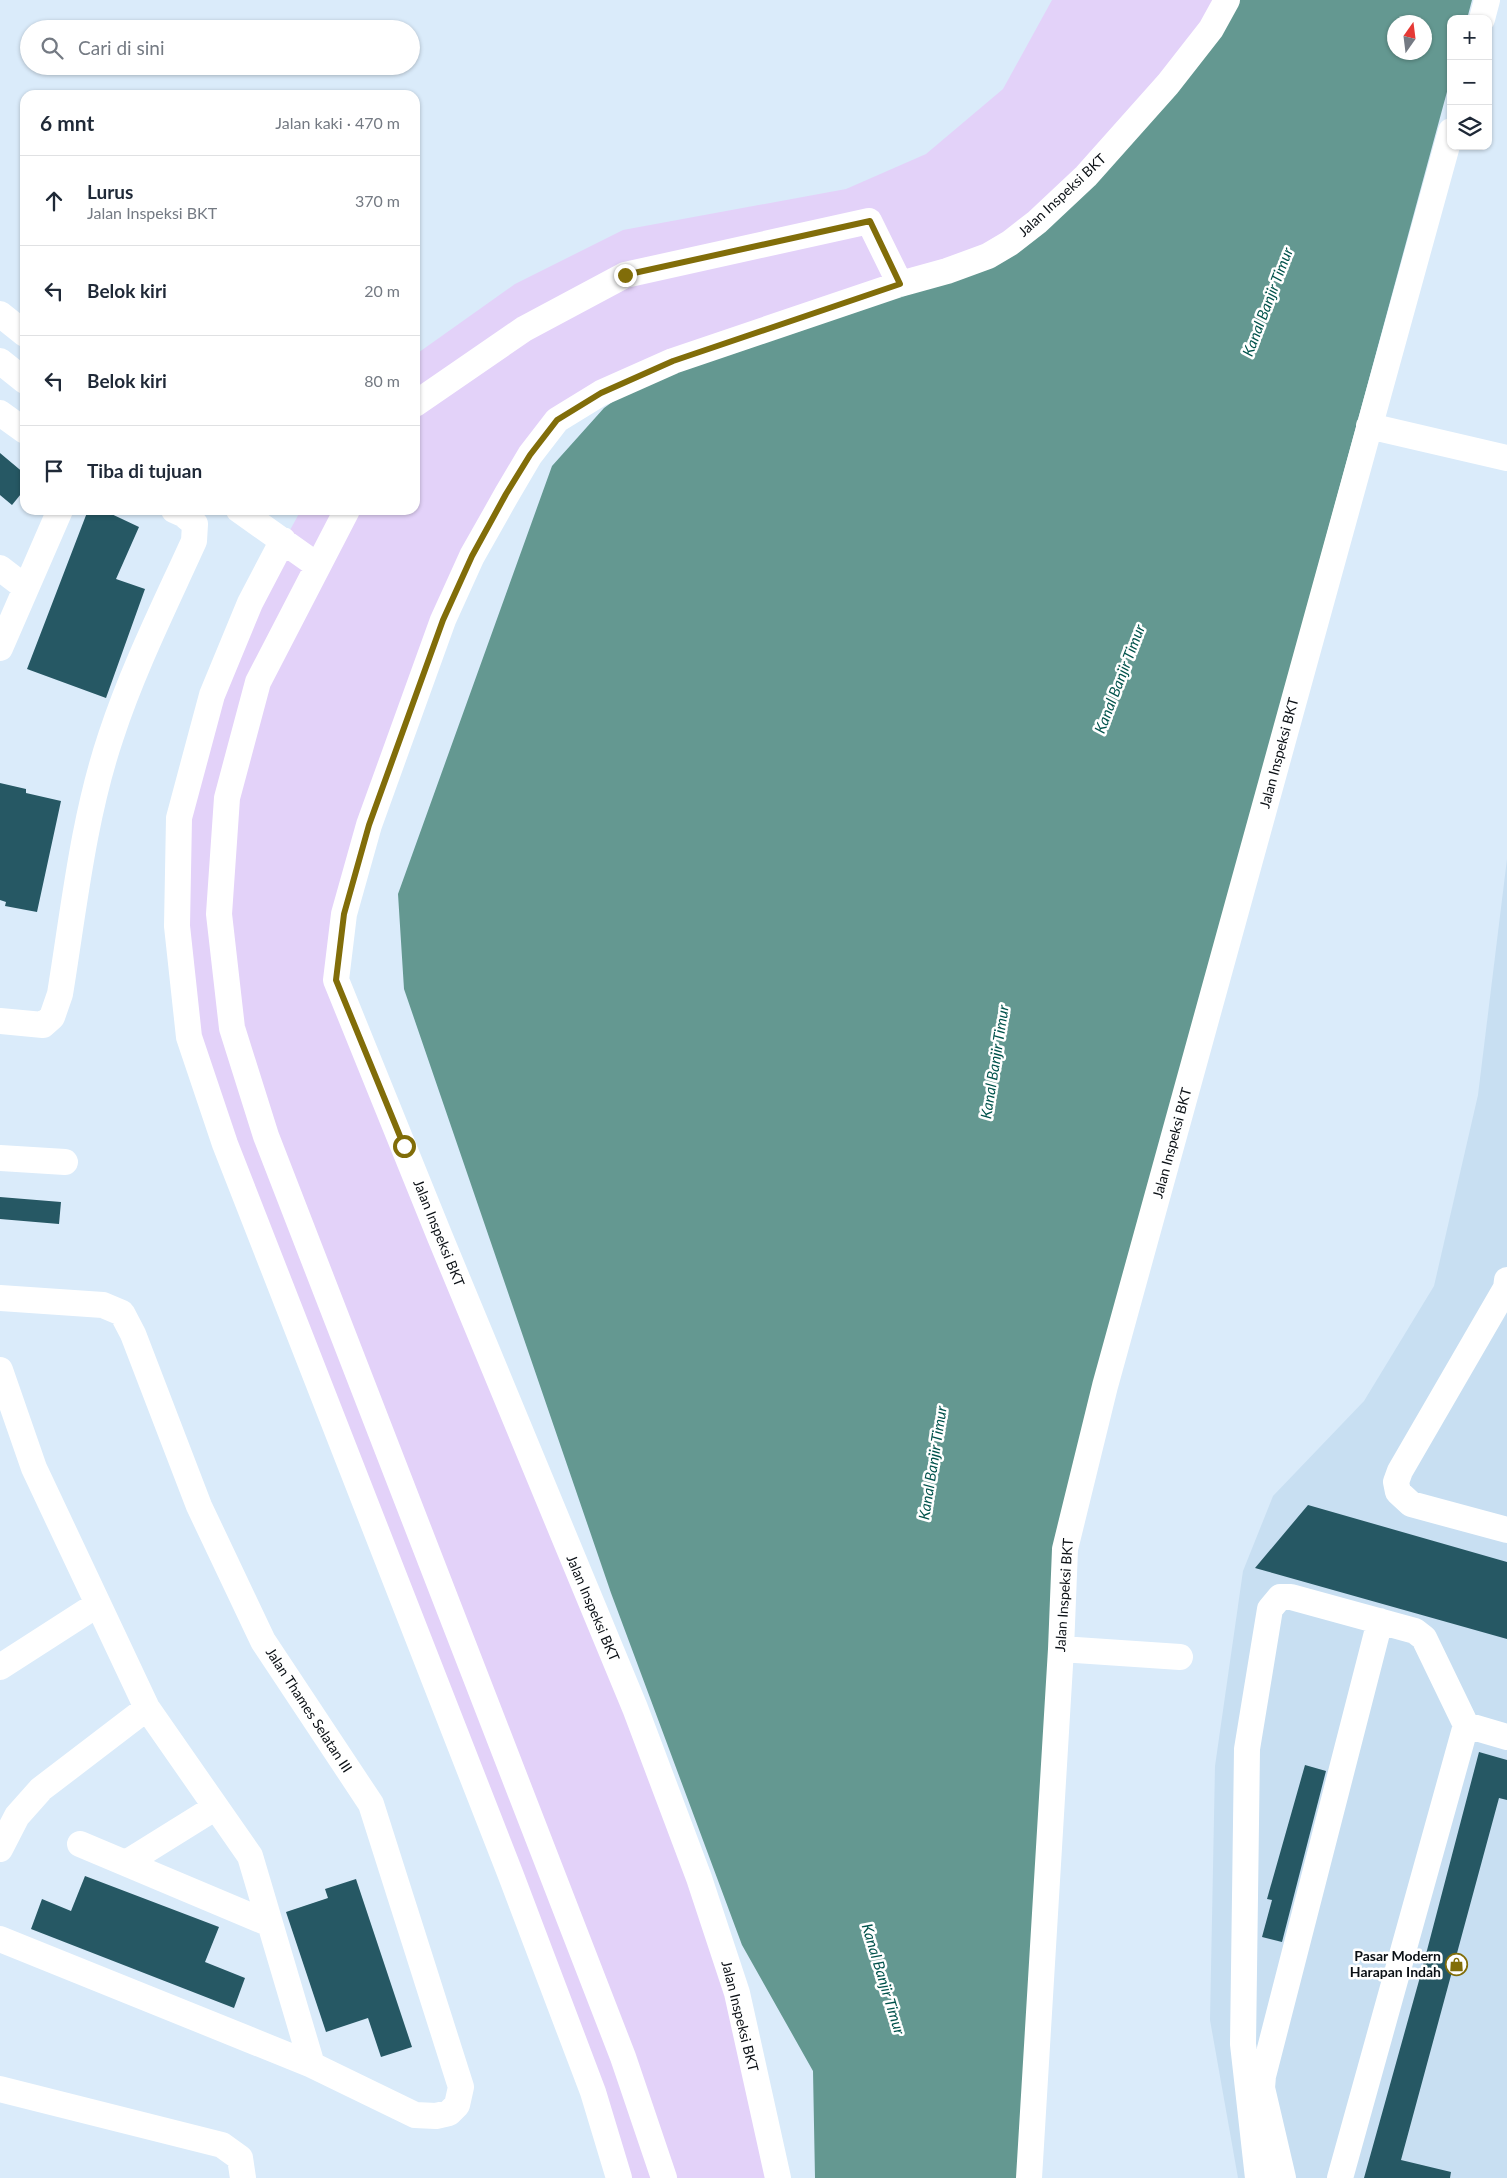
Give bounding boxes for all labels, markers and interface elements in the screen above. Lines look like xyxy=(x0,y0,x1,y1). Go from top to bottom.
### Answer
north arrow xyxy=(1387,15,1432,60)
map controls xyxy=(1447,15,1492,150)
button: + xyxy=(1447,15,1492,60)
search box xyxy=(20,20,420,75)
icon: search xyxy=(38,34,66,62)
text: Cari di sini xyxy=(78,36,165,59)
button: − xyxy=(1447,60,1492,105)
button: layers xyxy=(1447,105,1492,150)
text: 6 mnt xyxy=(40,110,94,135)
text: Jalan kaki · 470 m xyxy=(275,113,400,132)
street label: Jalan Inspeksi BKT xyxy=(1014,149,1110,240)
text: Lurus xyxy=(87,180,133,203)
icon: ahead xyxy=(40,187,68,215)
text: 370 m xyxy=(355,191,400,210)
text: Jalan Inspeksi BKT xyxy=(87,203,217,222)
water label: Kanal Banjir Timur xyxy=(1238,244,1296,359)
route end xyxy=(614,264,637,287)
icon: left xyxy=(40,277,68,305)
text: Belok kiri xyxy=(87,279,167,302)
text: 20 m xyxy=(364,281,400,300)
icon: left xyxy=(40,367,68,395)
text: Belok kiri xyxy=(87,369,167,392)
text: 80 m xyxy=(364,371,400,390)
icon: arrive xyxy=(40,457,68,485)
text: Tiba di tujuan xyxy=(87,459,202,482)
water label: Kanal Banjir Timur xyxy=(1090,621,1148,736)
street label: Jalan Inspeksi BKT xyxy=(1256,695,1302,810)
water label: Kanal Banjir Timur xyxy=(976,1003,1012,1120)
street label: Jalan Inspeksi BKT xyxy=(1149,1085,1195,1200)
route start xyxy=(393,1135,416,1158)
street label: Jalan Inspeksi BKT xyxy=(410,1177,469,1289)
water label: Kanal Banjir Timur xyxy=(914,1404,950,1521)
street label: Jalan Inspeksi BKT xyxy=(1051,1537,1076,1652)
street label: Jalan Inspeksi BKT xyxy=(563,1552,624,1664)
street label: Jalan Thames Selatan III xyxy=(263,1644,356,1775)
water label: Kanal Banjir Timur xyxy=(859,1921,910,2037)
place label: Pasar Modern Harapan Indah xyxy=(1350,1947,1441,1980)
shop icon: Pasar Modern Harapan Indah xyxy=(1445,1952,1469,1976)
street label: Jalan Inspeksi BKT xyxy=(718,1959,763,2074)

